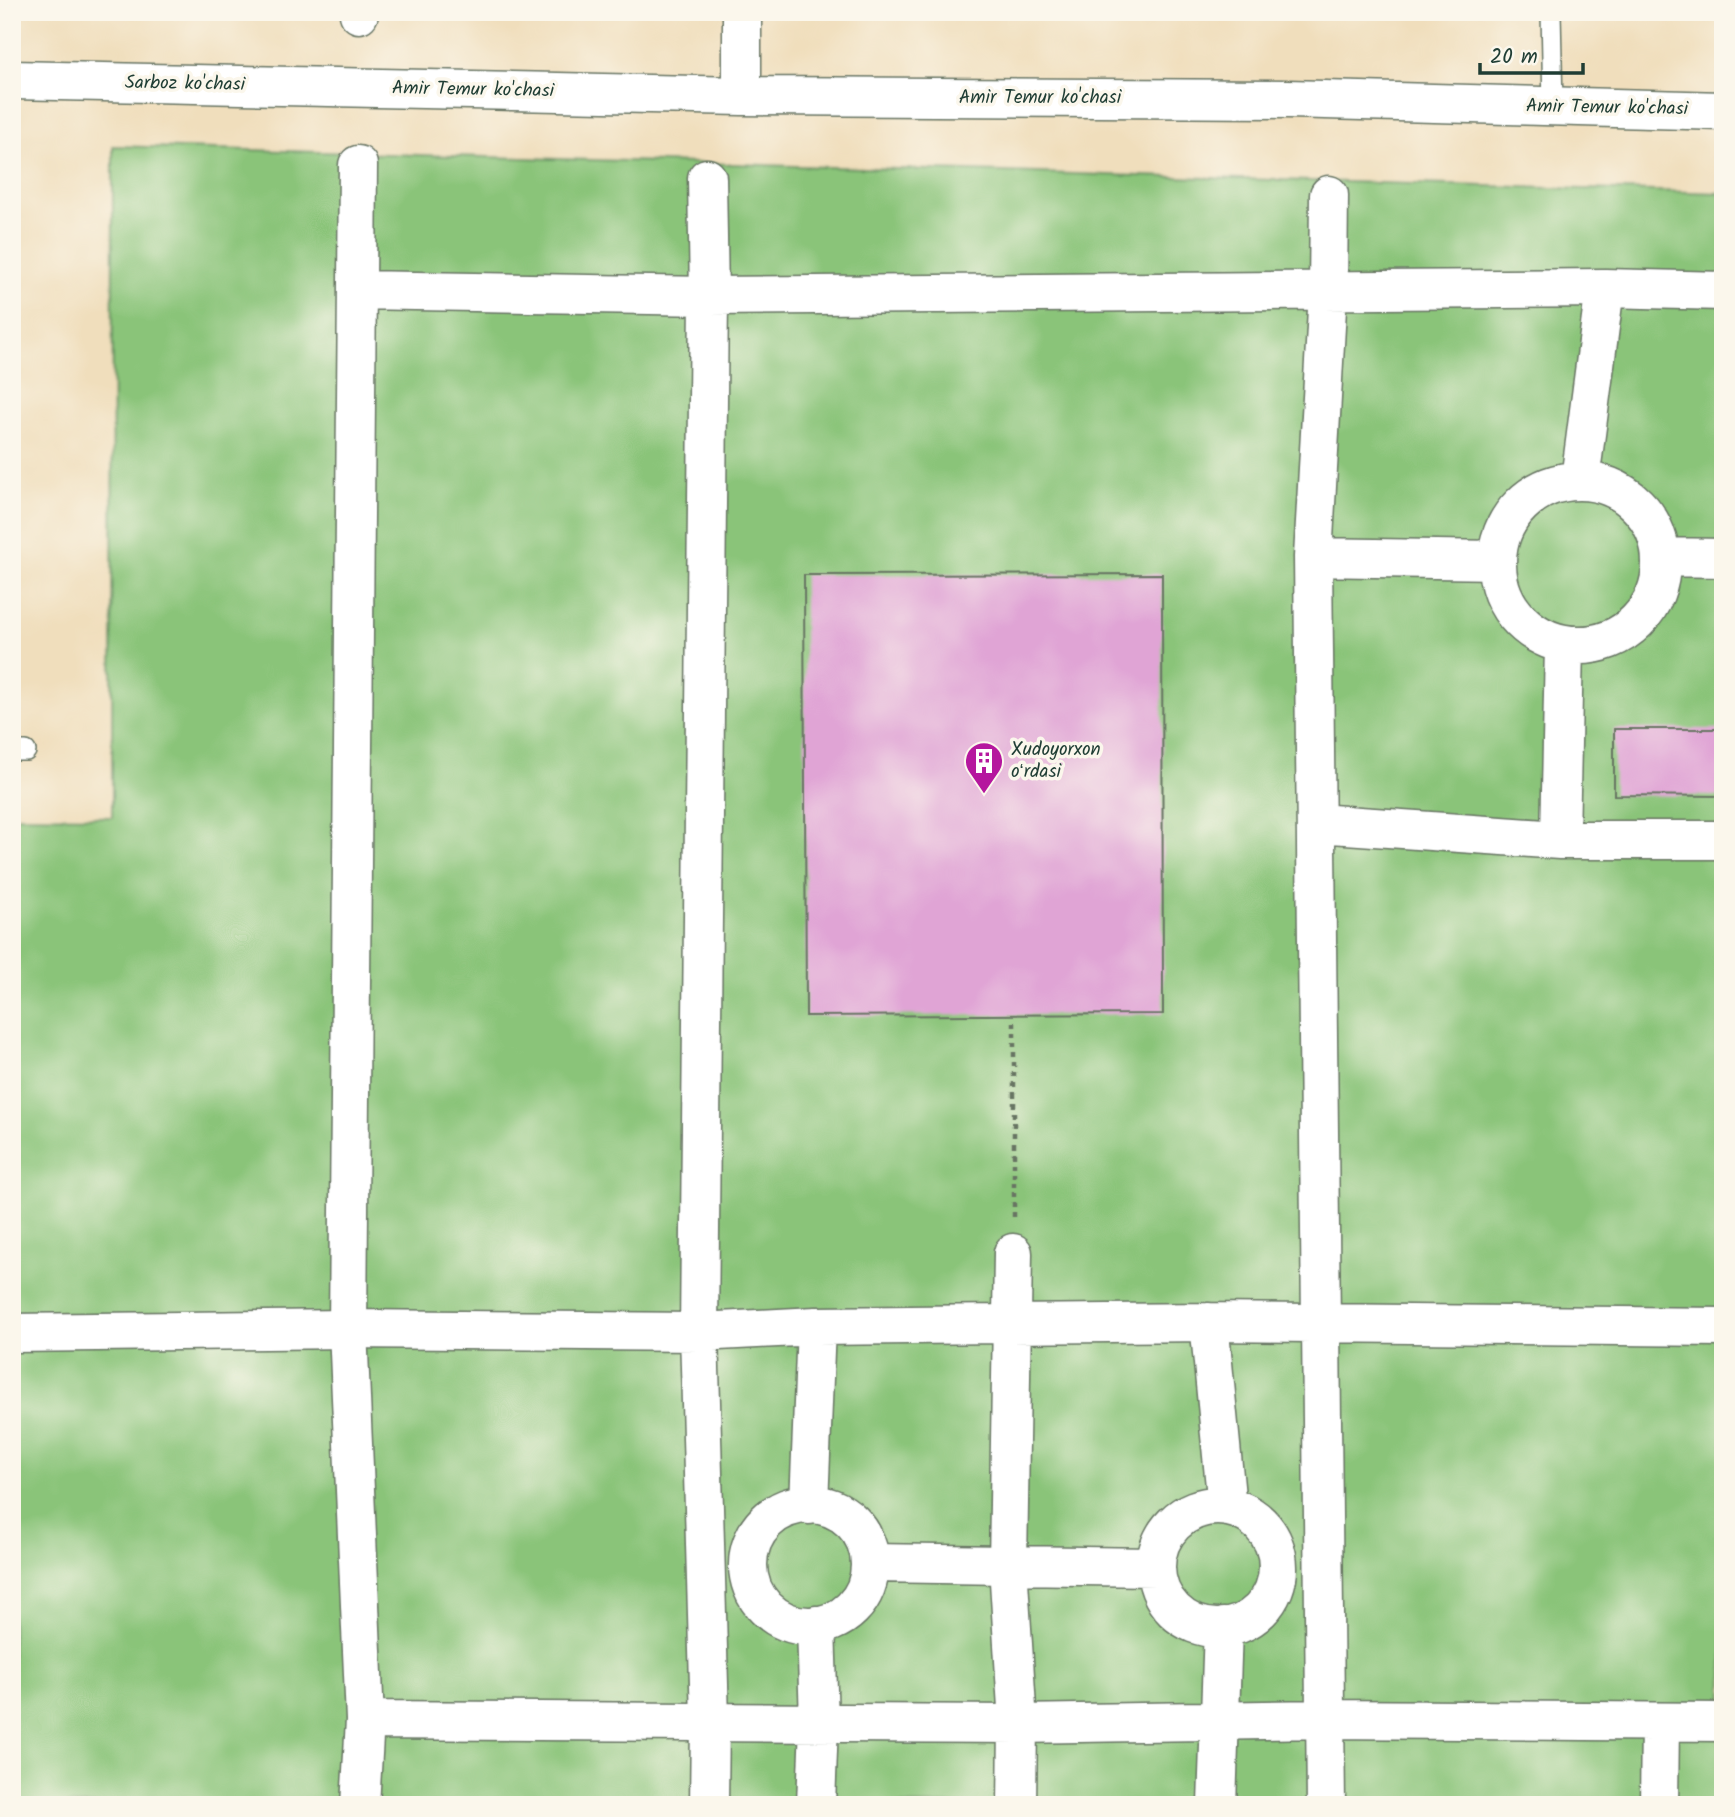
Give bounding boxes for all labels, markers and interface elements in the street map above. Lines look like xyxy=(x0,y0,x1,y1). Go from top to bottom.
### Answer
scale bar xyxy=(1480,32,1583,76)
text: 20 m xyxy=(1490,41,1538,74)
street label: Sarboz ko'chasi xyxy=(125,68,247,100)
street label: Amir Temur ko'chasi xyxy=(392,74,556,106)
street label: Amir Temur ko'chasi xyxy=(959,83,1123,113)
street label: Amir Temur ko'chasi xyxy=(1526,92,1690,124)
place label: Xudoyorxon oʻrdasi xyxy=(1011,735,1101,787)
building icon: Xudoyorxon oʻrdasi xyxy=(963,740,1005,795)

